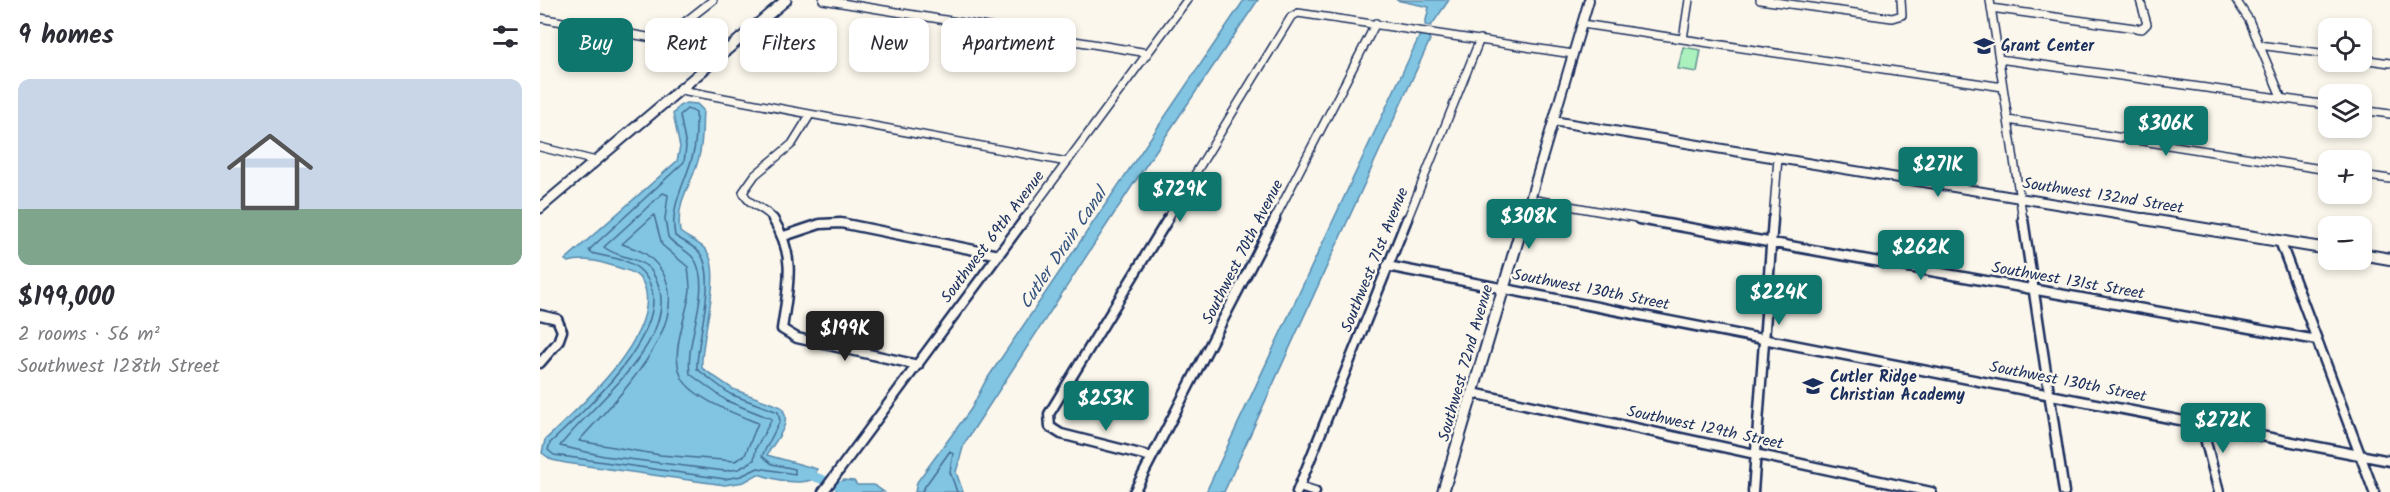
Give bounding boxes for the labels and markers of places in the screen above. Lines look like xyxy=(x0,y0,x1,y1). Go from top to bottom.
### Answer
school or university icon: Grant Center xyxy=(1972,34,1996,58)
place label: Grant Center xyxy=(2001,34,2095,59)
pin: $306K xyxy=(2124,106,2208,157)
pin: $271K xyxy=(1896,147,1980,198)
pin: $729K xyxy=(1138,172,1222,223)
pin: $308K xyxy=(1487,199,1571,250)
pin: $262K xyxy=(1879,230,1963,281)
pin: $224K xyxy=(1737,275,1821,326)
pin: $199K xyxy=(803,311,887,362)
place label: Cutler Ridge Christian Academy xyxy=(1830,365,1965,408)
school or university icon: Cutler Ridge Christian Academy xyxy=(1801,374,1825,398)
pin: $253K xyxy=(1064,381,1148,432)
pin: $272K xyxy=(2181,403,2265,454)

